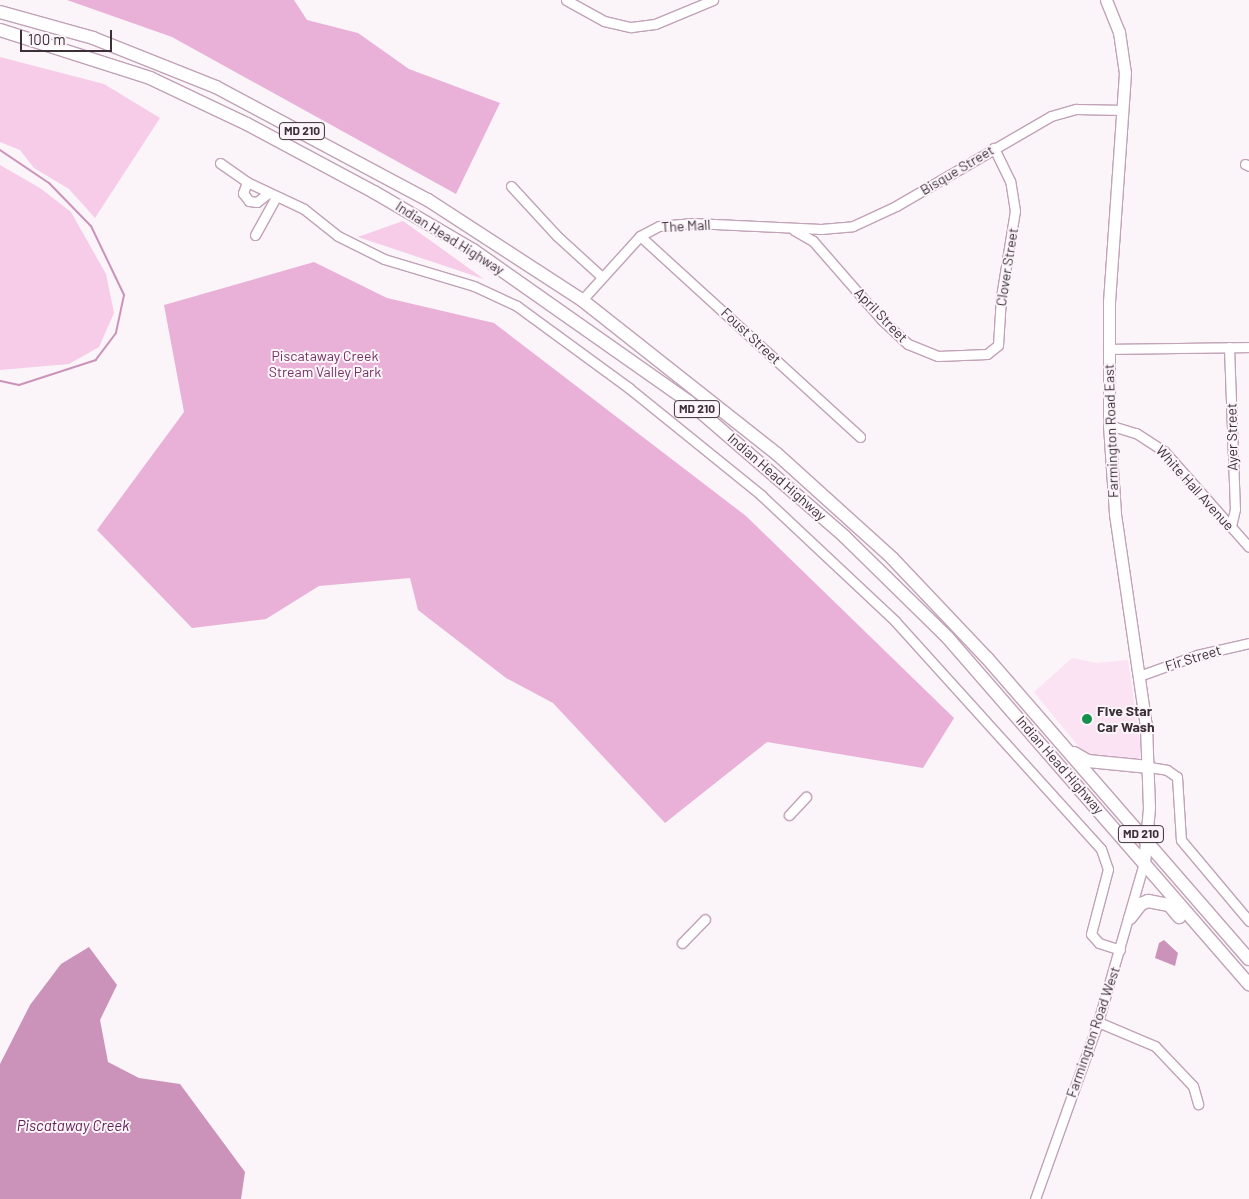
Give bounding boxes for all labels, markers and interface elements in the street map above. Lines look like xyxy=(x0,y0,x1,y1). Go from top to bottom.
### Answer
scale bar xyxy=(22,20,115,52)
text: 100 m xyxy=(28,30,66,48)
road number: MD 210 xyxy=(278,122,326,140)
street label: Bisque Street xyxy=(917,141,997,199)
street label: Indian Head Highway xyxy=(393,198,507,278)
street label: The Mall xyxy=(661,216,711,236)
street label: Clover Street xyxy=(993,227,1021,307)
street label: April Street xyxy=(851,284,911,346)
street label: Foust Street xyxy=(718,304,784,368)
park label: Piscataway Creek Stream Valley Park xyxy=(269,348,381,381)
street label: Farmington Road East xyxy=(1100,364,1122,498)
road number: MD 210 xyxy=(673,399,721,418)
street label: Ayer Street xyxy=(1223,403,1241,471)
street label: Indian Head Highway xyxy=(724,430,830,524)
street label: White Hall Avenue xyxy=(1152,442,1238,534)
street label: Fir Street xyxy=(1163,642,1223,674)
place label: Five Star Car Wash xyxy=(1097,703,1155,736)
street label: Indian Head Highway xyxy=(1013,712,1107,818)
marker: Five Star Car Wash xyxy=(1081,713,1093,725)
road number: MD 210 xyxy=(1117,824,1165,844)
street label: Farmington Road West xyxy=(1063,964,1123,1100)
water label: Piscataway Creek xyxy=(17,1117,129,1135)

